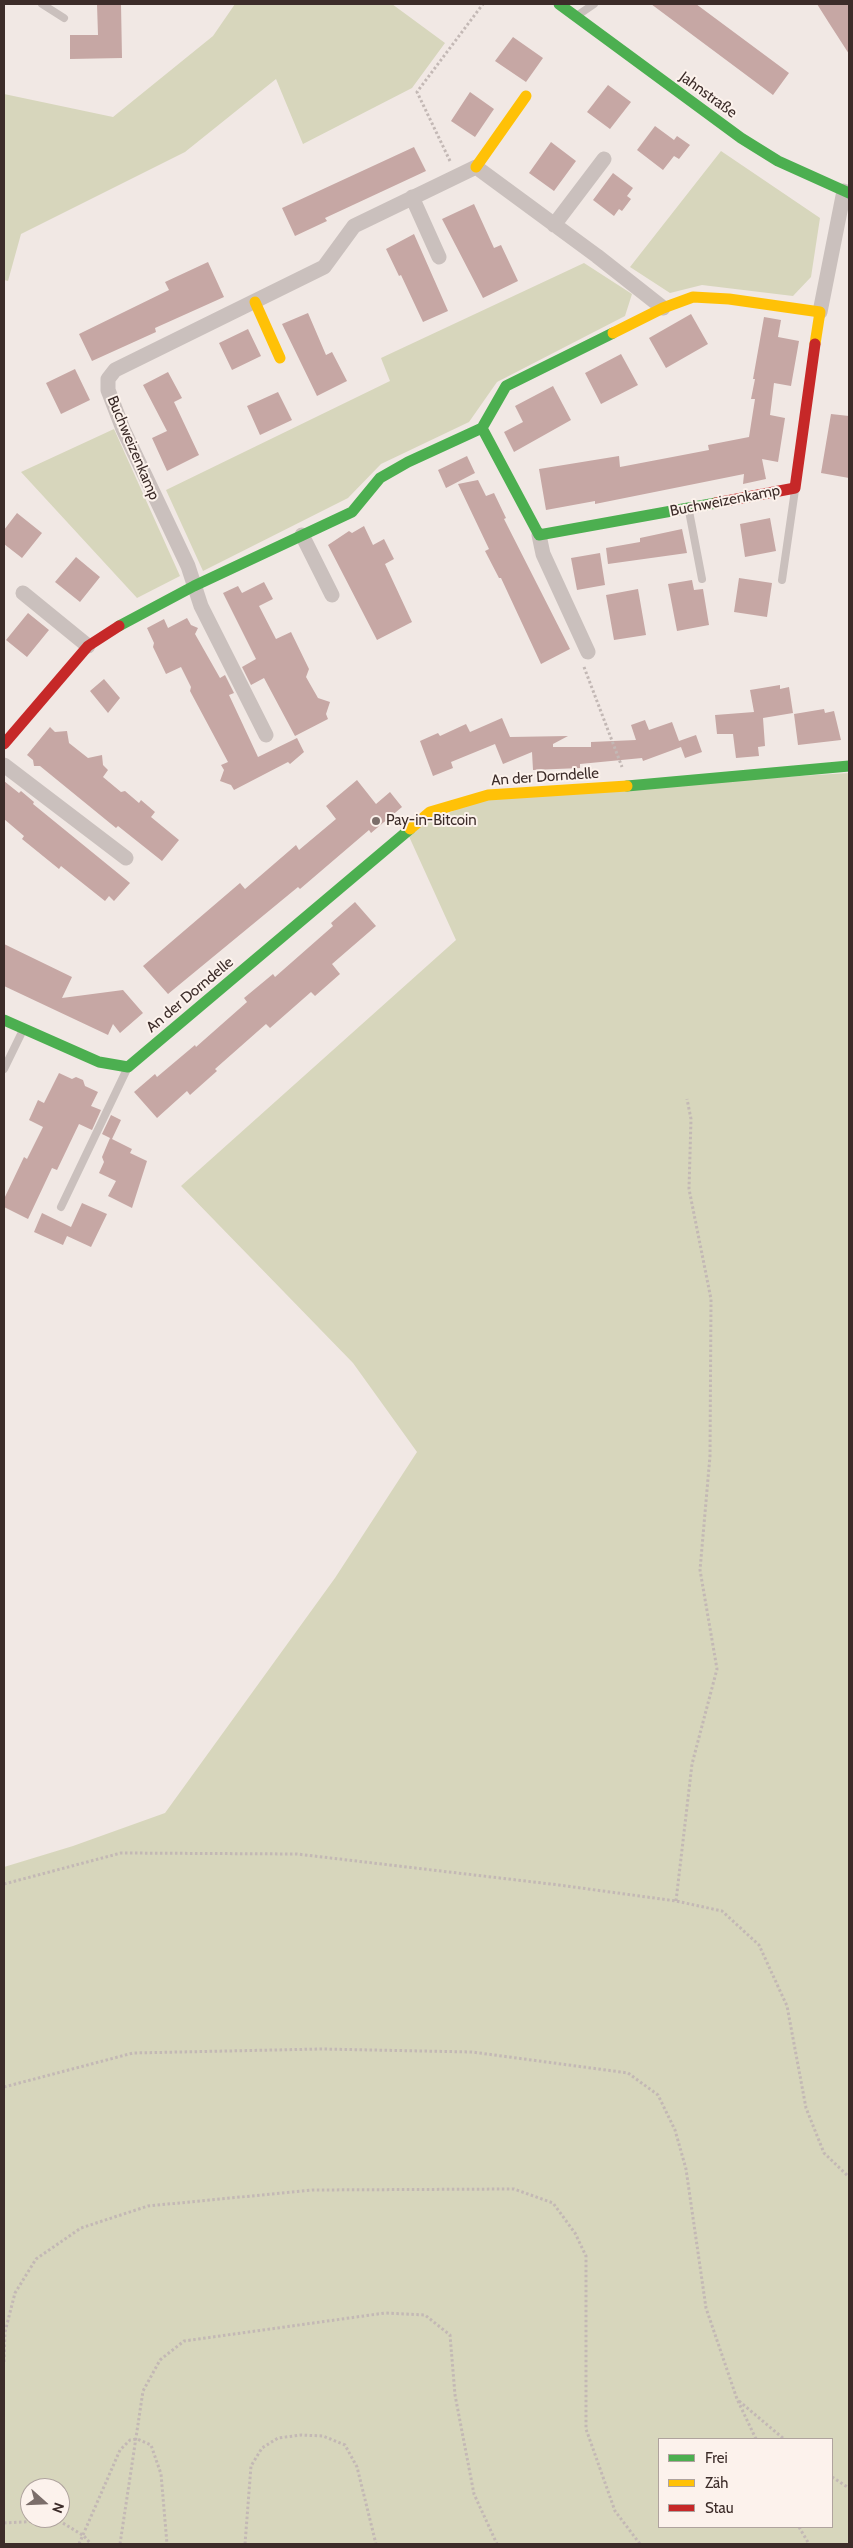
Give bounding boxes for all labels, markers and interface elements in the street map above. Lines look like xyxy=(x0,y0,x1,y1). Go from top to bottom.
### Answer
street label: Jahnstraße xyxy=(676,68,740,122)
street label: Buchweizenkamp xyxy=(103,393,163,503)
street label: Buchweizenkamp xyxy=(669,482,781,520)
street label: An der Dorndelle xyxy=(491,764,599,790)
place label: Pay-in-Bitcoin xyxy=(386,812,477,830)
marker: Pay-in-Bitcoin xyxy=(370,815,382,827)
street label: An der Dorndelle xyxy=(143,953,237,1037)
legend xyxy=(658,2438,833,2528)
text: Frei xyxy=(705,2449,728,2467)
text: Zäh xyxy=(705,2474,728,2492)
north arrow xyxy=(20,2478,70,2528)
text: Stau xyxy=(705,2499,734,2517)
text: N xyxy=(48,2500,68,2516)

